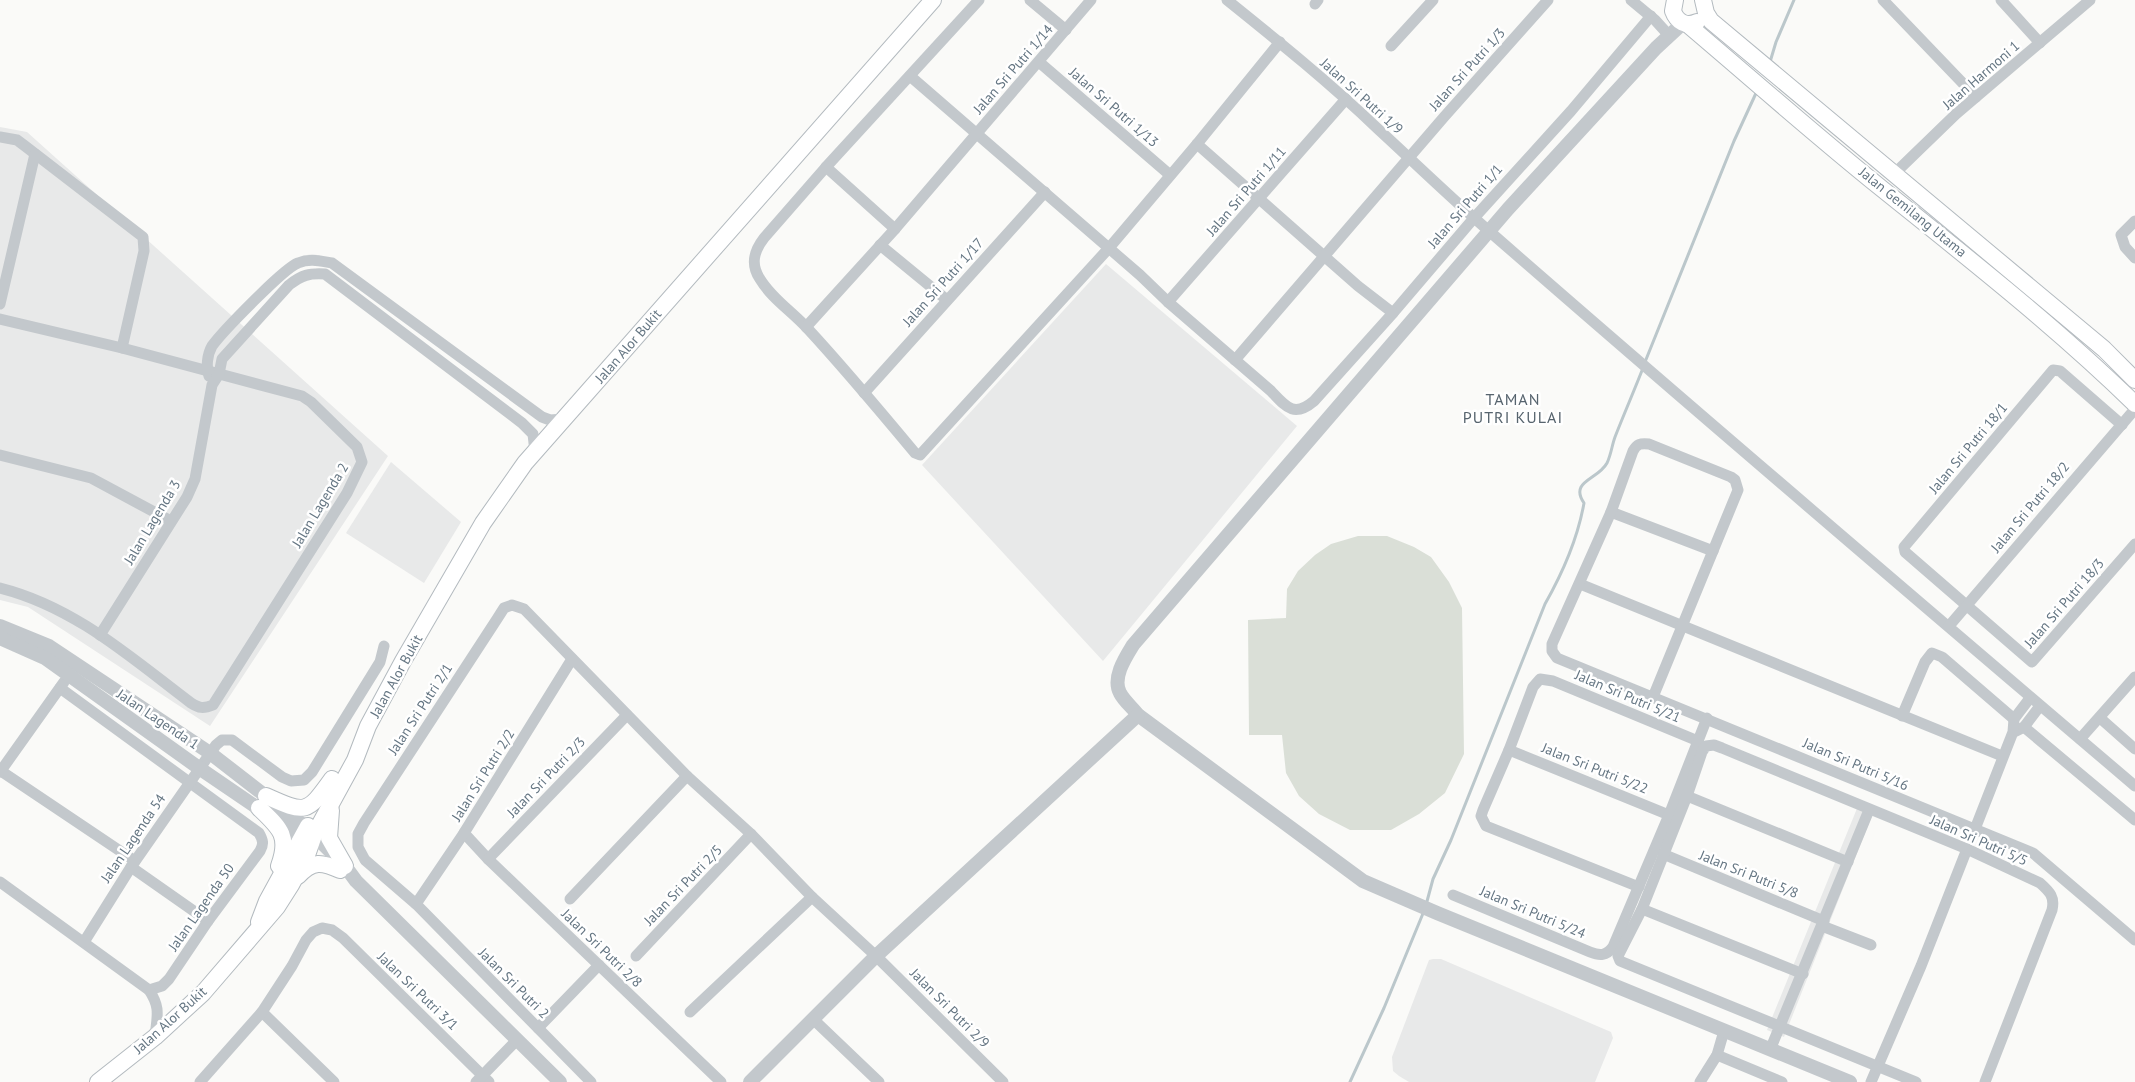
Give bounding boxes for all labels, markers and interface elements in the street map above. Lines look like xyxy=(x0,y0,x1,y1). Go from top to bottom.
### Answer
street label: Jalan Sri Putri 1/14 xyxy=(969,20,1057,118)
street label: Jalan Sri Putri 1/3 xyxy=(1424,24,1509,115)
street label: Jalan Harmoni 1 xyxy=(1938,37,2023,114)
street label: Jalan Sri Putri 1/9 xyxy=(1316,53,1407,138)
street label: Jalan Sri Putri 1/13 xyxy=(1065,63,1162,151)
street label: Jalan Sri Putri 1/11 xyxy=(1202,143,1290,240)
street label: Jalan Sri Putri 1/1 xyxy=(1423,160,1506,252)
street label: Jalan Gemilang Utama xyxy=(1855,162,1971,261)
street label: Jalan Sri Putri 1/17 xyxy=(898,234,987,331)
street label: Jalan Alor Bukit xyxy=(590,305,665,387)
district label: TAMAN PUTRI KULAI xyxy=(1463,389,1563,427)
street label: Jalan Sri Putri 18/1 xyxy=(1924,399,2011,498)
street label: Jalan Sri Putri 18/2 xyxy=(1986,458,2073,557)
street label: Jalan Lagenda 2 xyxy=(287,459,352,551)
street label: Jalan Lagenda 3 xyxy=(119,476,184,568)
street label: Jalan Sri Putri 18/3 xyxy=(2020,555,2108,652)
street label: Jalan Alor Bukit xyxy=(365,631,426,722)
street label: Jalan Sri Putri 2/1 xyxy=(383,660,456,759)
street label: Jalan Sri Putri 5/21 xyxy=(1572,665,1683,726)
street label: Jalan Lagenda 1 xyxy=(113,684,203,753)
street label: Jalan Sri Putri 2/2 xyxy=(447,726,519,825)
street label: Jalan Sri Putri 2/3 xyxy=(502,733,589,822)
street label: Jalan Sri Putri 5/16 xyxy=(1800,733,1911,794)
street label: Jalan Sri Putri 5/22 xyxy=(1538,738,1651,797)
street label: Jalan Lagenda 54 xyxy=(96,790,169,887)
street label: Jalan Sri Putri 5/5 xyxy=(1926,810,2031,870)
street label: Jalan Sri Putri 2/5 xyxy=(639,841,726,930)
street label: Jalan Sri Putri 5/8 xyxy=(1696,846,1801,902)
street label: Jalan Lagenda 50 xyxy=(163,859,238,955)
street label: Jalan Sri Putri 5/24 xyxy=(1477,881,1589,942)
street label: Jalan Sri Putri 2/8 xyxy=(557,904,646,991)
street label: Jalan Sri Putri 2 xyxy=(474,943,553,1022)
street label: Jalan Sri Putri 3/1 xyxy=(373,947,462,1034)
street label: Jalan Sri Putri 2/9 xyxy=(906,964,994,1052)
street label: Jalan Alor Bukit xyxy=(129,982,210,1058)

